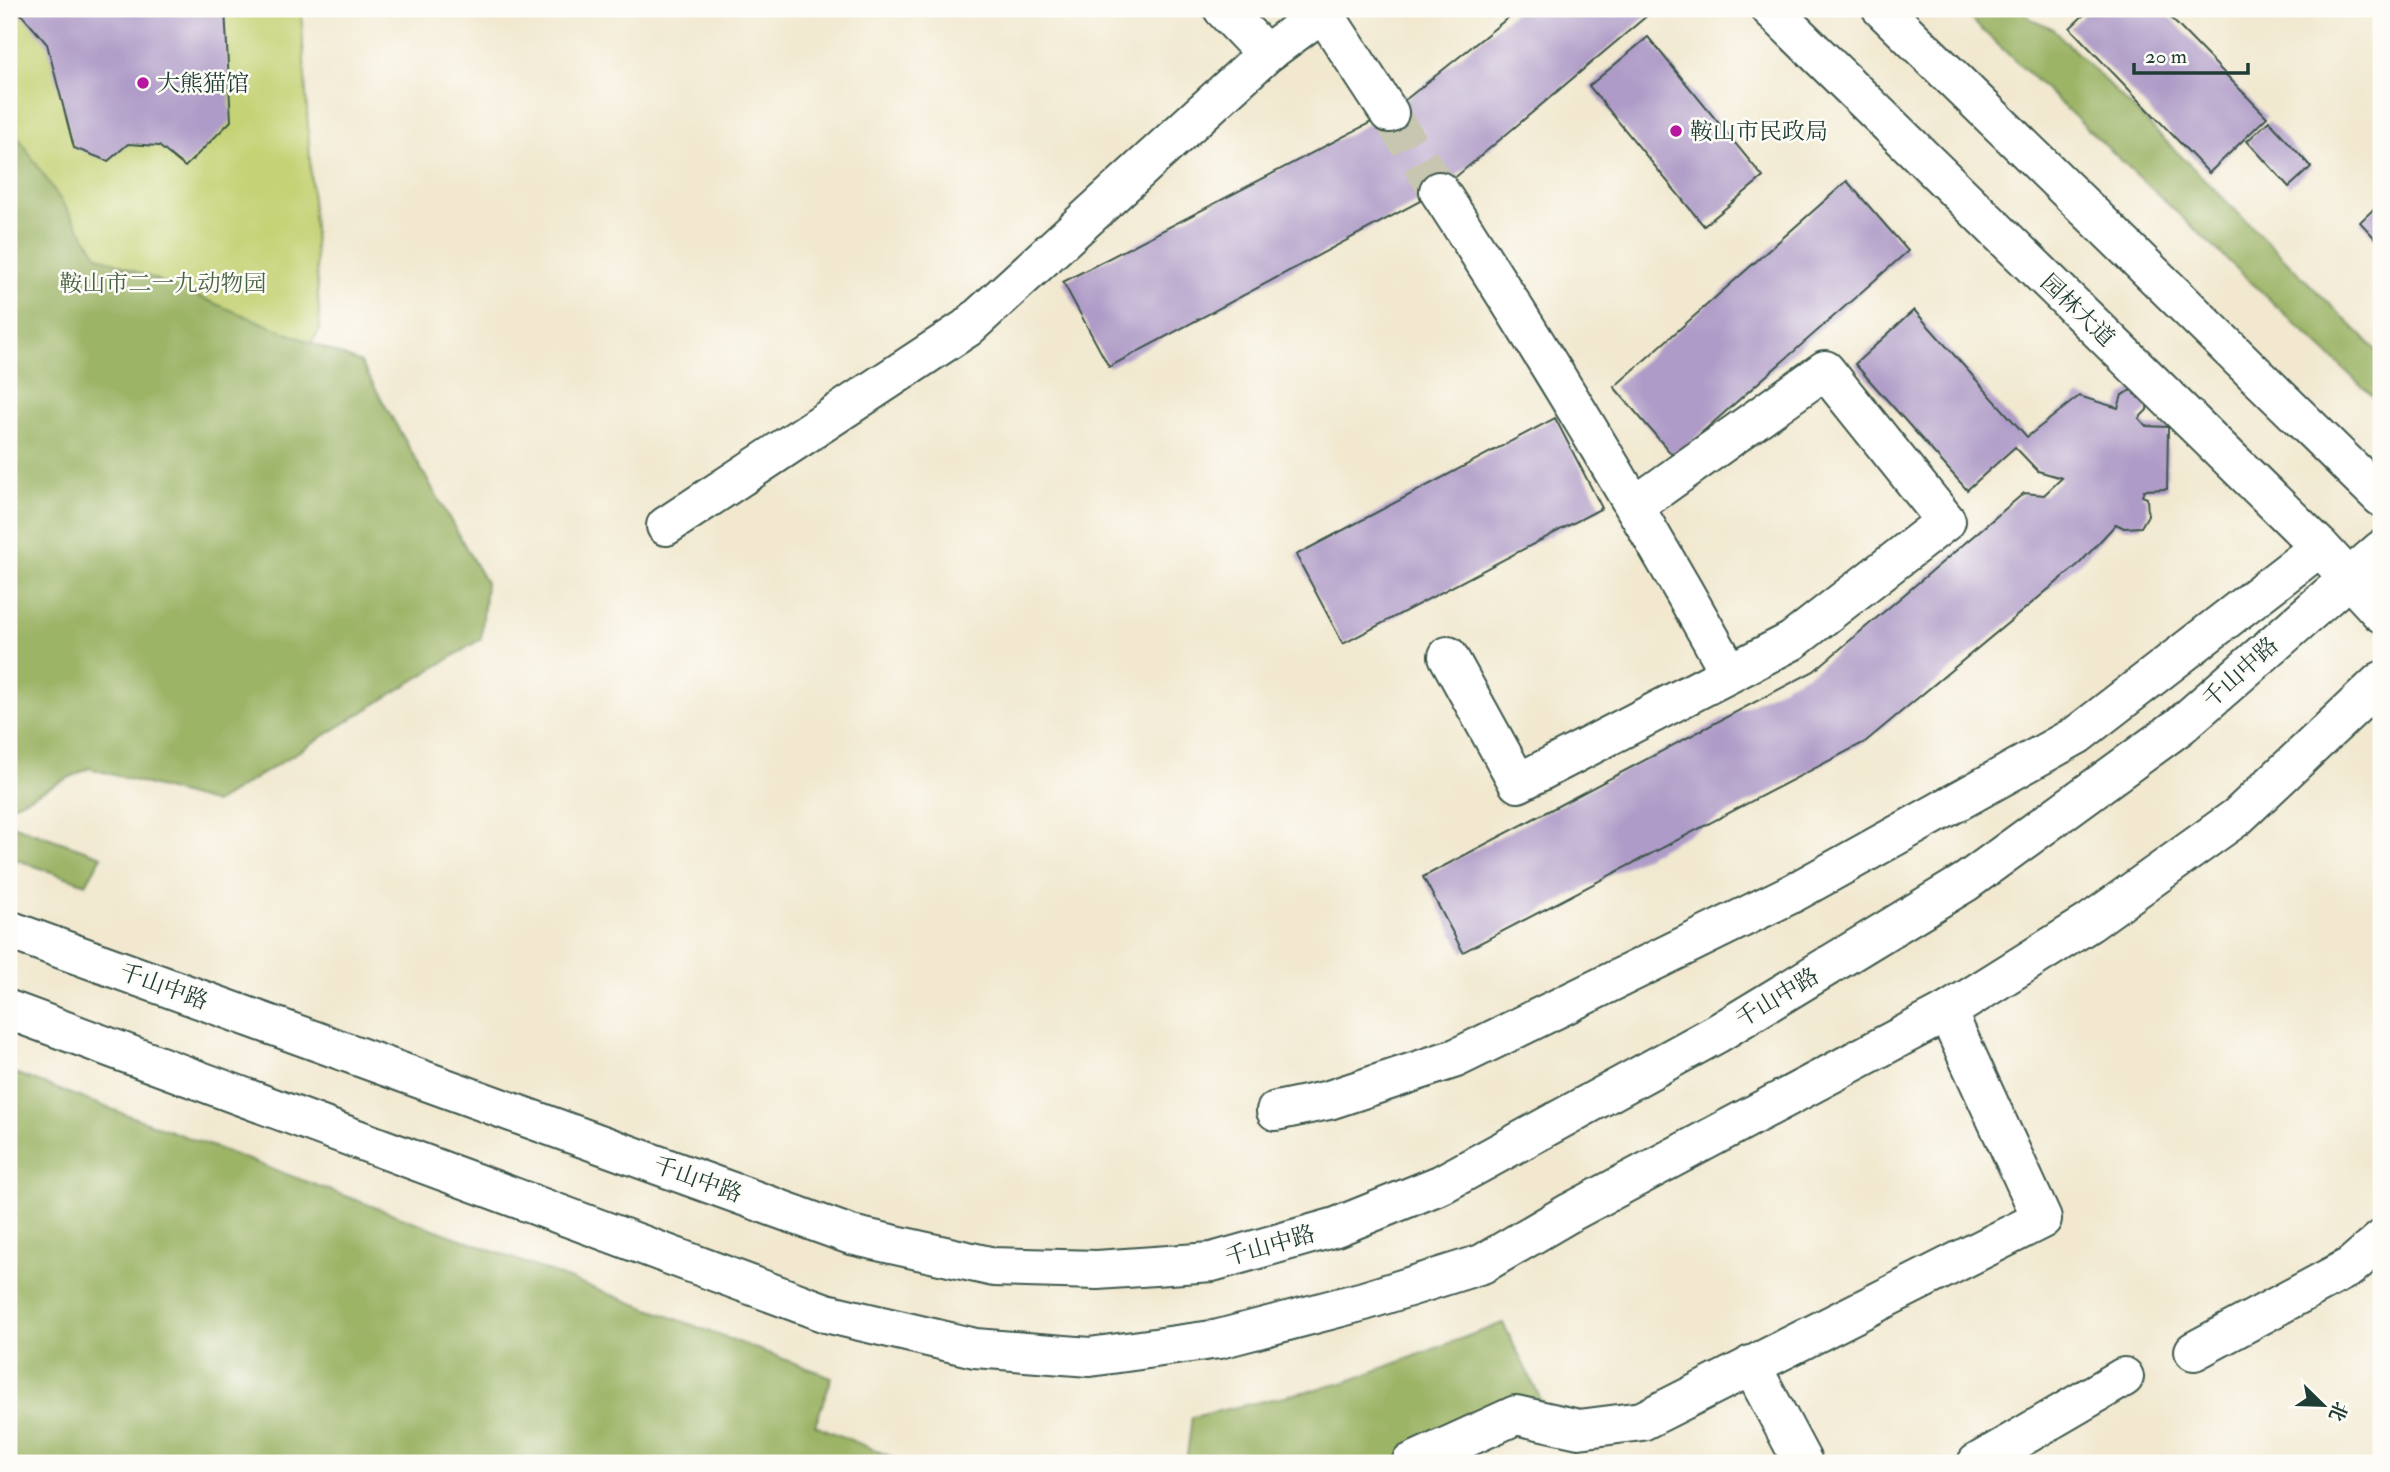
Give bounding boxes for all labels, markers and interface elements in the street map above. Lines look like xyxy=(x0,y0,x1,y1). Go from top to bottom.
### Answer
scale bar xyxy=(2134,32,2248,76)
text: 20 m xyxy=(2145,43,2187,70)
place label: 大熊猫馆 xyxy=(157,69,249,98)
marker: 大熊猫馆 xyxy=(135,75,151,91)
place label: 鞍山市民政局 xyxy=(1690,117,1828,146)
marker: 鞍山市民政局 xyxy=(1668,123,1684,139)
street label: 园林大道 xyxy=(2034,268,2121,353)
park label: 鞍山市二一九动物园 xyxy=(60,269,267,298)
street label: 千山中路 xyxy=(2196,631,2284,714)
street label: 千山中路 xyxy=(116,957,212,1016)
street label: 千山中路 xyxy=(1730,961,1824,1034)
street label: 千山中路 xyxy=(650,1150,746,1209)
street label: 千山中路 xyxy=(1222,1219,1318,1272)
north arrow xyxy=(2288,1370,2358,1440)
text: 北 xyxy=(2323,1398,2352,1425)

